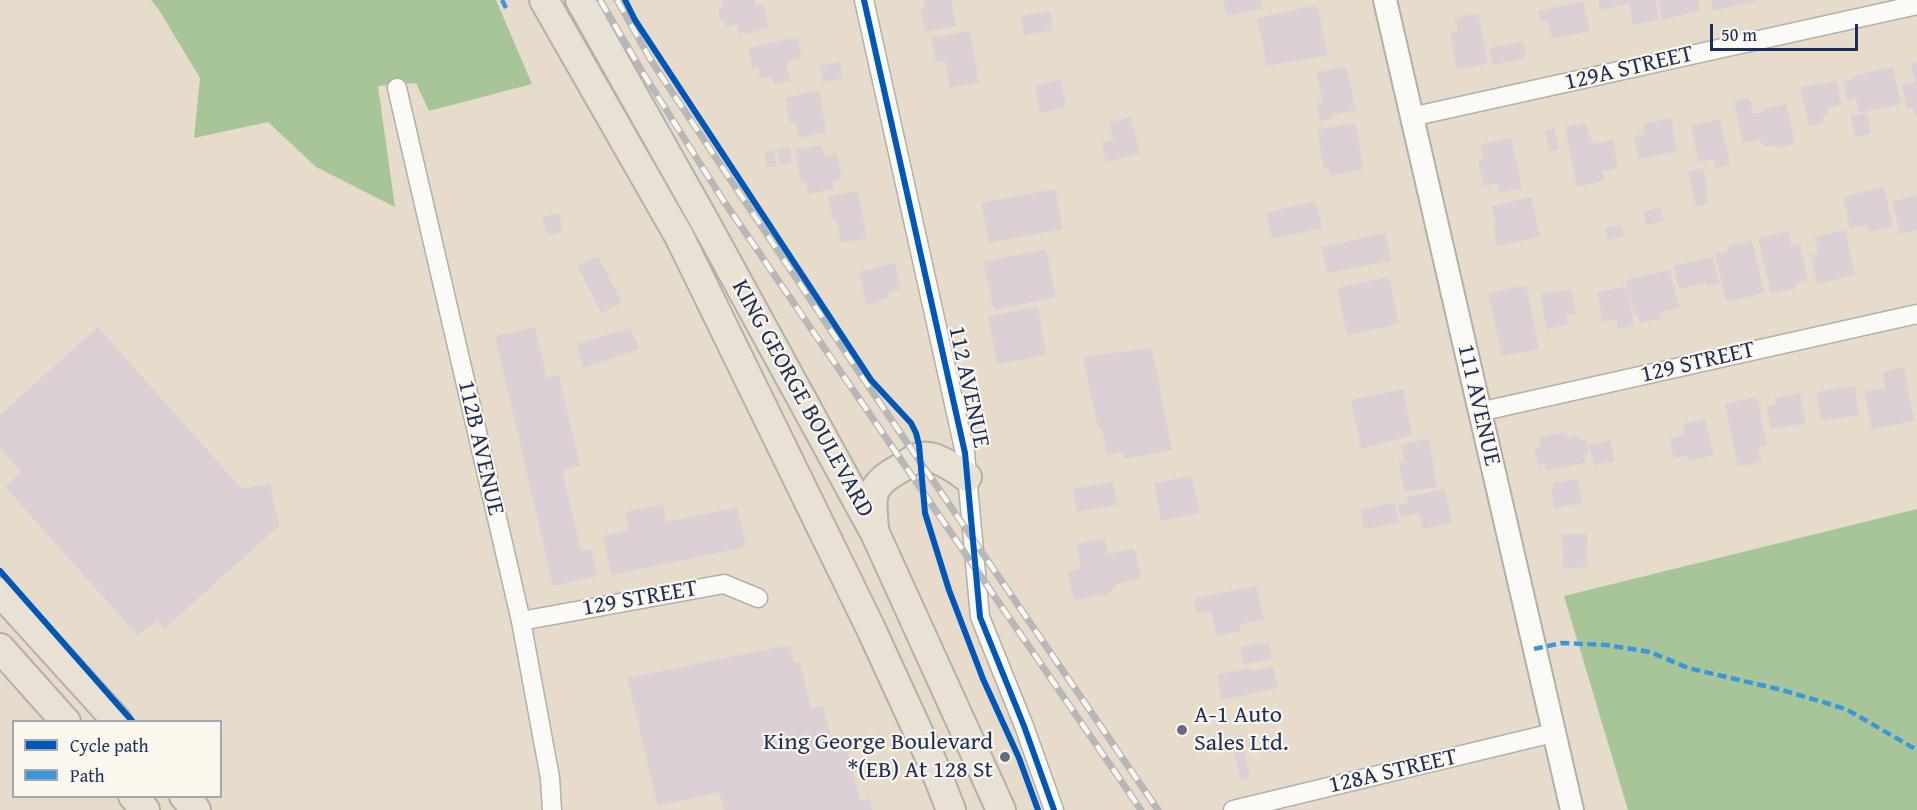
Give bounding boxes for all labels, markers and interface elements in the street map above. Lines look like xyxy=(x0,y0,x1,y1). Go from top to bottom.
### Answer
scale bar xyxy=(1713,12,1862,50)
text: 50 m xyxy=(1721,21,1757,48)
street label: 129A STREET xyxy=(1562,40,1696,98)
street label: KING GEORGE BOULEVARD xyxy=(725,275,879,523)
street label: 112 AVENUE xyxy=(941,323,995,451)
street label: 129 STREET xyxy=(1638,336,1758,390)
street label: 111 AVENUE xyxy=(1450,341,1506,469)
street label: 112B AVENUE xyxy=(450,378,510,518)
street label: 129 STREET xyxy=(580,575,700,623)
place label: A-1 Auto Sales Ltd. xyxy=(1194,702,1289,758)
legend xyxy=(12,720,222,798)
marker: A-1 Auto Sales Ltd. xyxy=(1175,723,1189,737)
place label: King George Boulevard *(EB) At 128 St xyxy=(763,729,993,785)
text: Cycle path xyxy=(70,732,149,759)
street label: 128A STREET xyxy=(1326,743,1460,801)
marker: King George Boulevard *(EB) At 128 St xyxy=(998,750,1012,764)
text: Path xyxy=(70,762,105,789)

